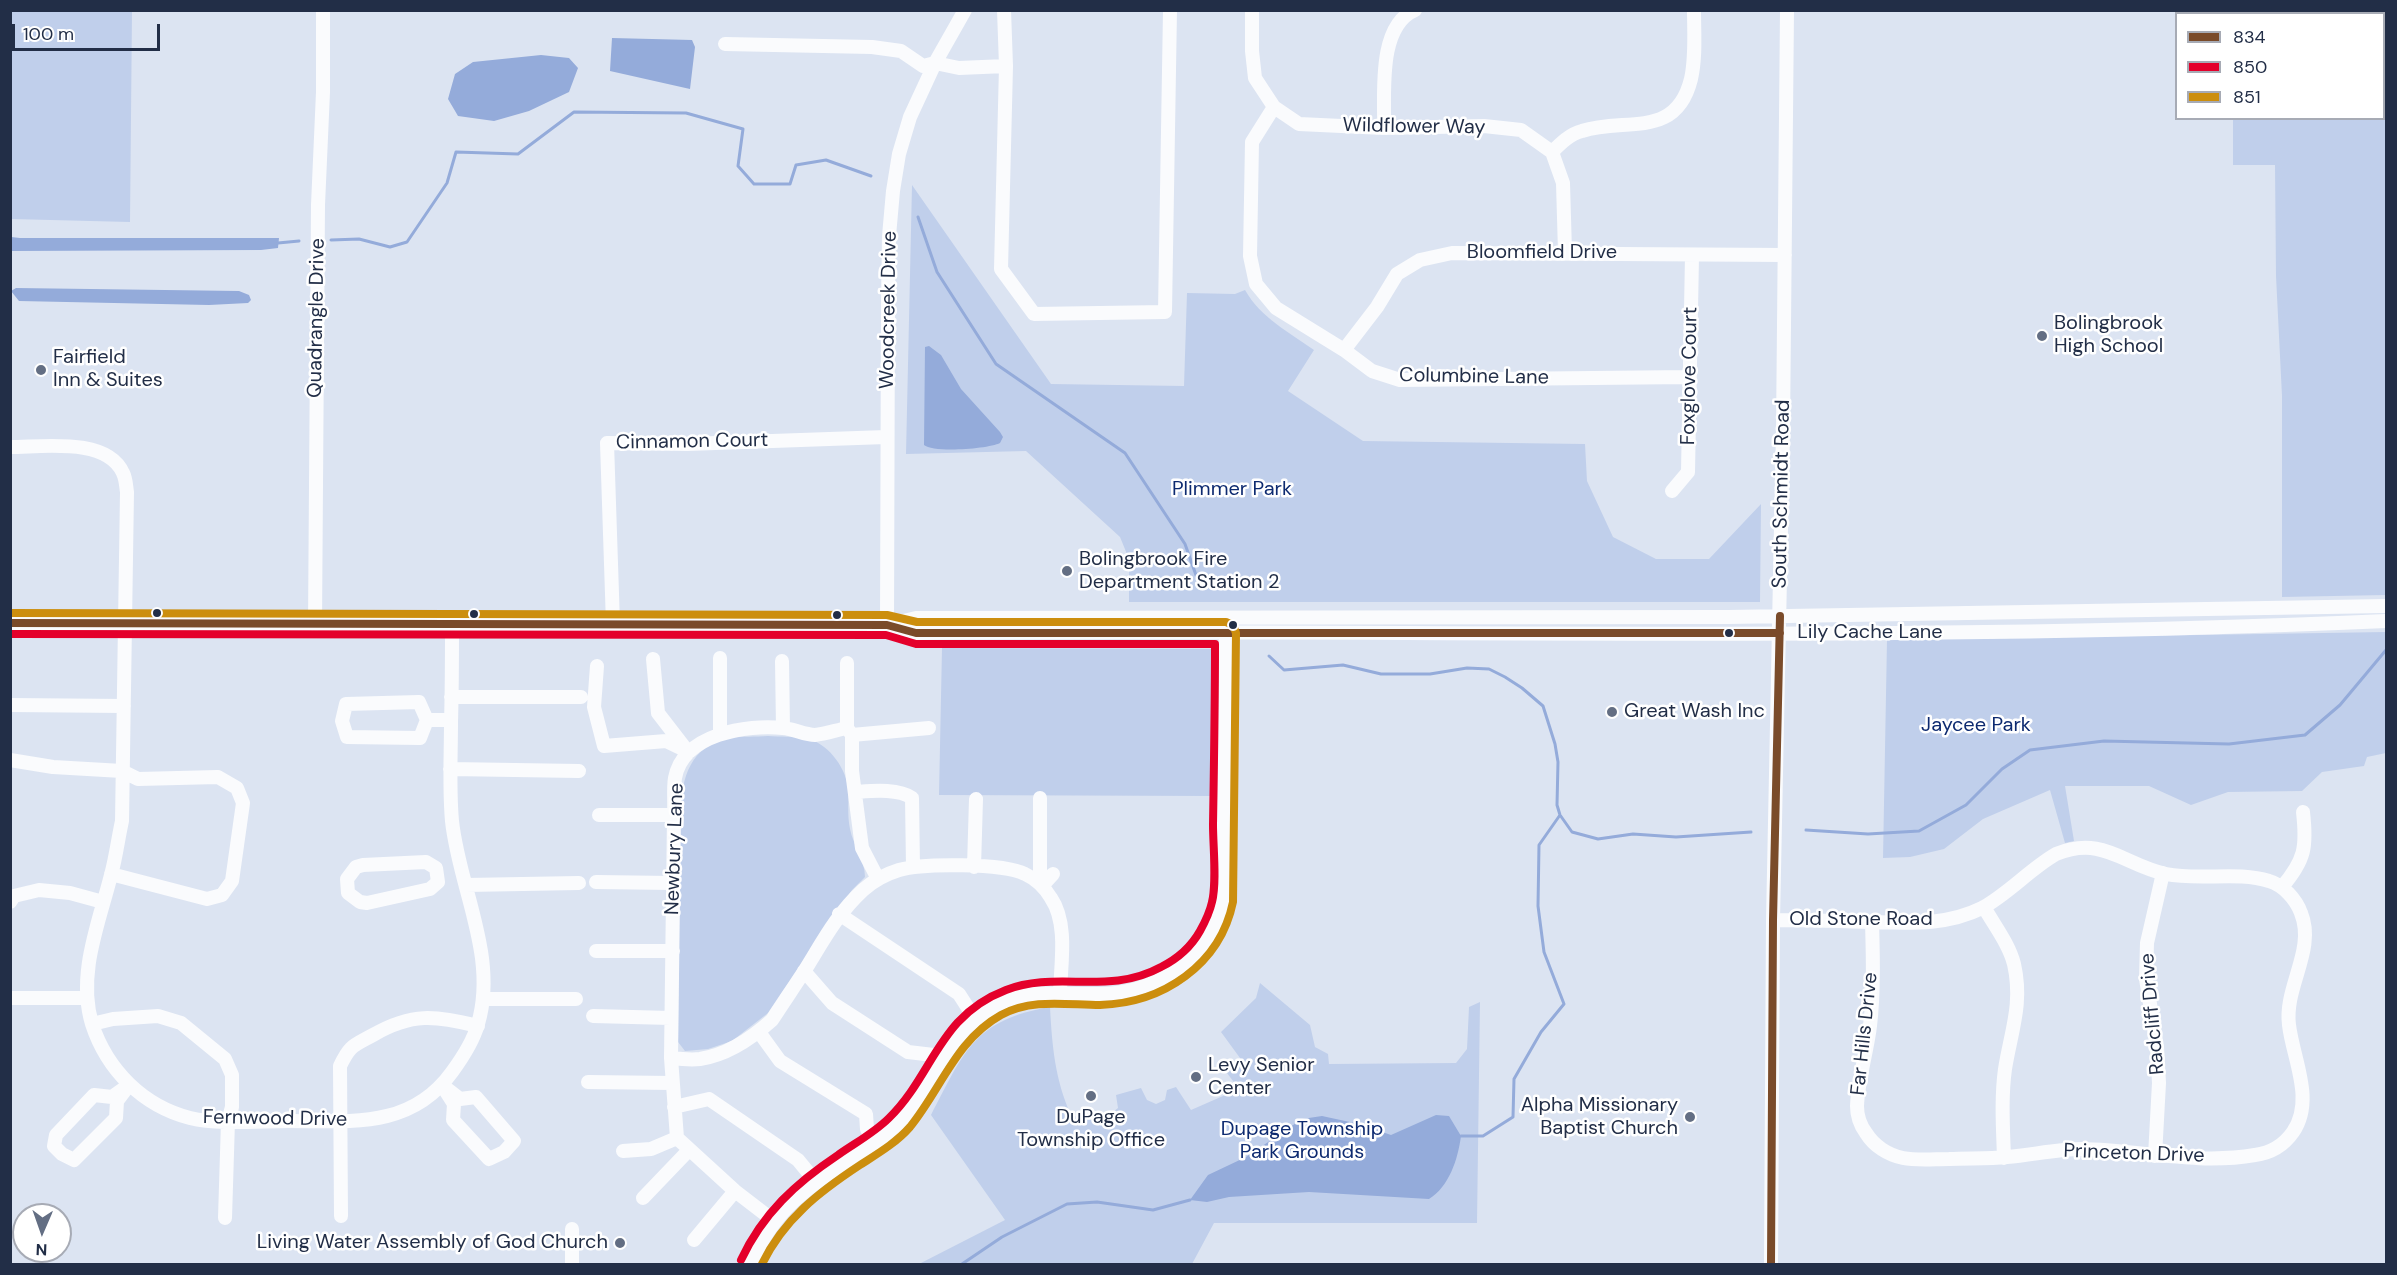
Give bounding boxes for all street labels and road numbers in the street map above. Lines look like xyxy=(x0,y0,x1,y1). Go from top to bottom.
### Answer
street label: Wildflower Way xyxy=(1342,114,1486,140)
street label: Woodcreek Drive xyxy=(876,231,902,389)
street label: Quadrangle Drive xyxy=(304,238,330,398)
street label: Bloomfield Drive xyxy=(1467,241,1617,265)
street label: Foxglove Court xyxy=(1677,307,1703,445)
street label: Columbine Lane xyxy=(1399,364,1549,390)
street label: South Schmidt Road xyxy=(1768,399,1796,589)
street label: Cinnamon Court xyxy=(616,429,768,455)
street label: Lily Cache Lane xyxy=(1797,621,1943,645)
street label: Newbury Lane xyxy=(661,783,689,915)
street label: Old Stone Road xyxy=(1789,908,1933,932)
street label: Radcliff Drive xyxy=(2136,952,2170,1076)
street label: Far Hills Drive xyxy=(1847,971,1883,1097)
street label: Fernwood Drive xyxy=(203,1106,347,1132)
street label: Princeton Drive xyxy=(2063,1140,2205,1168)

